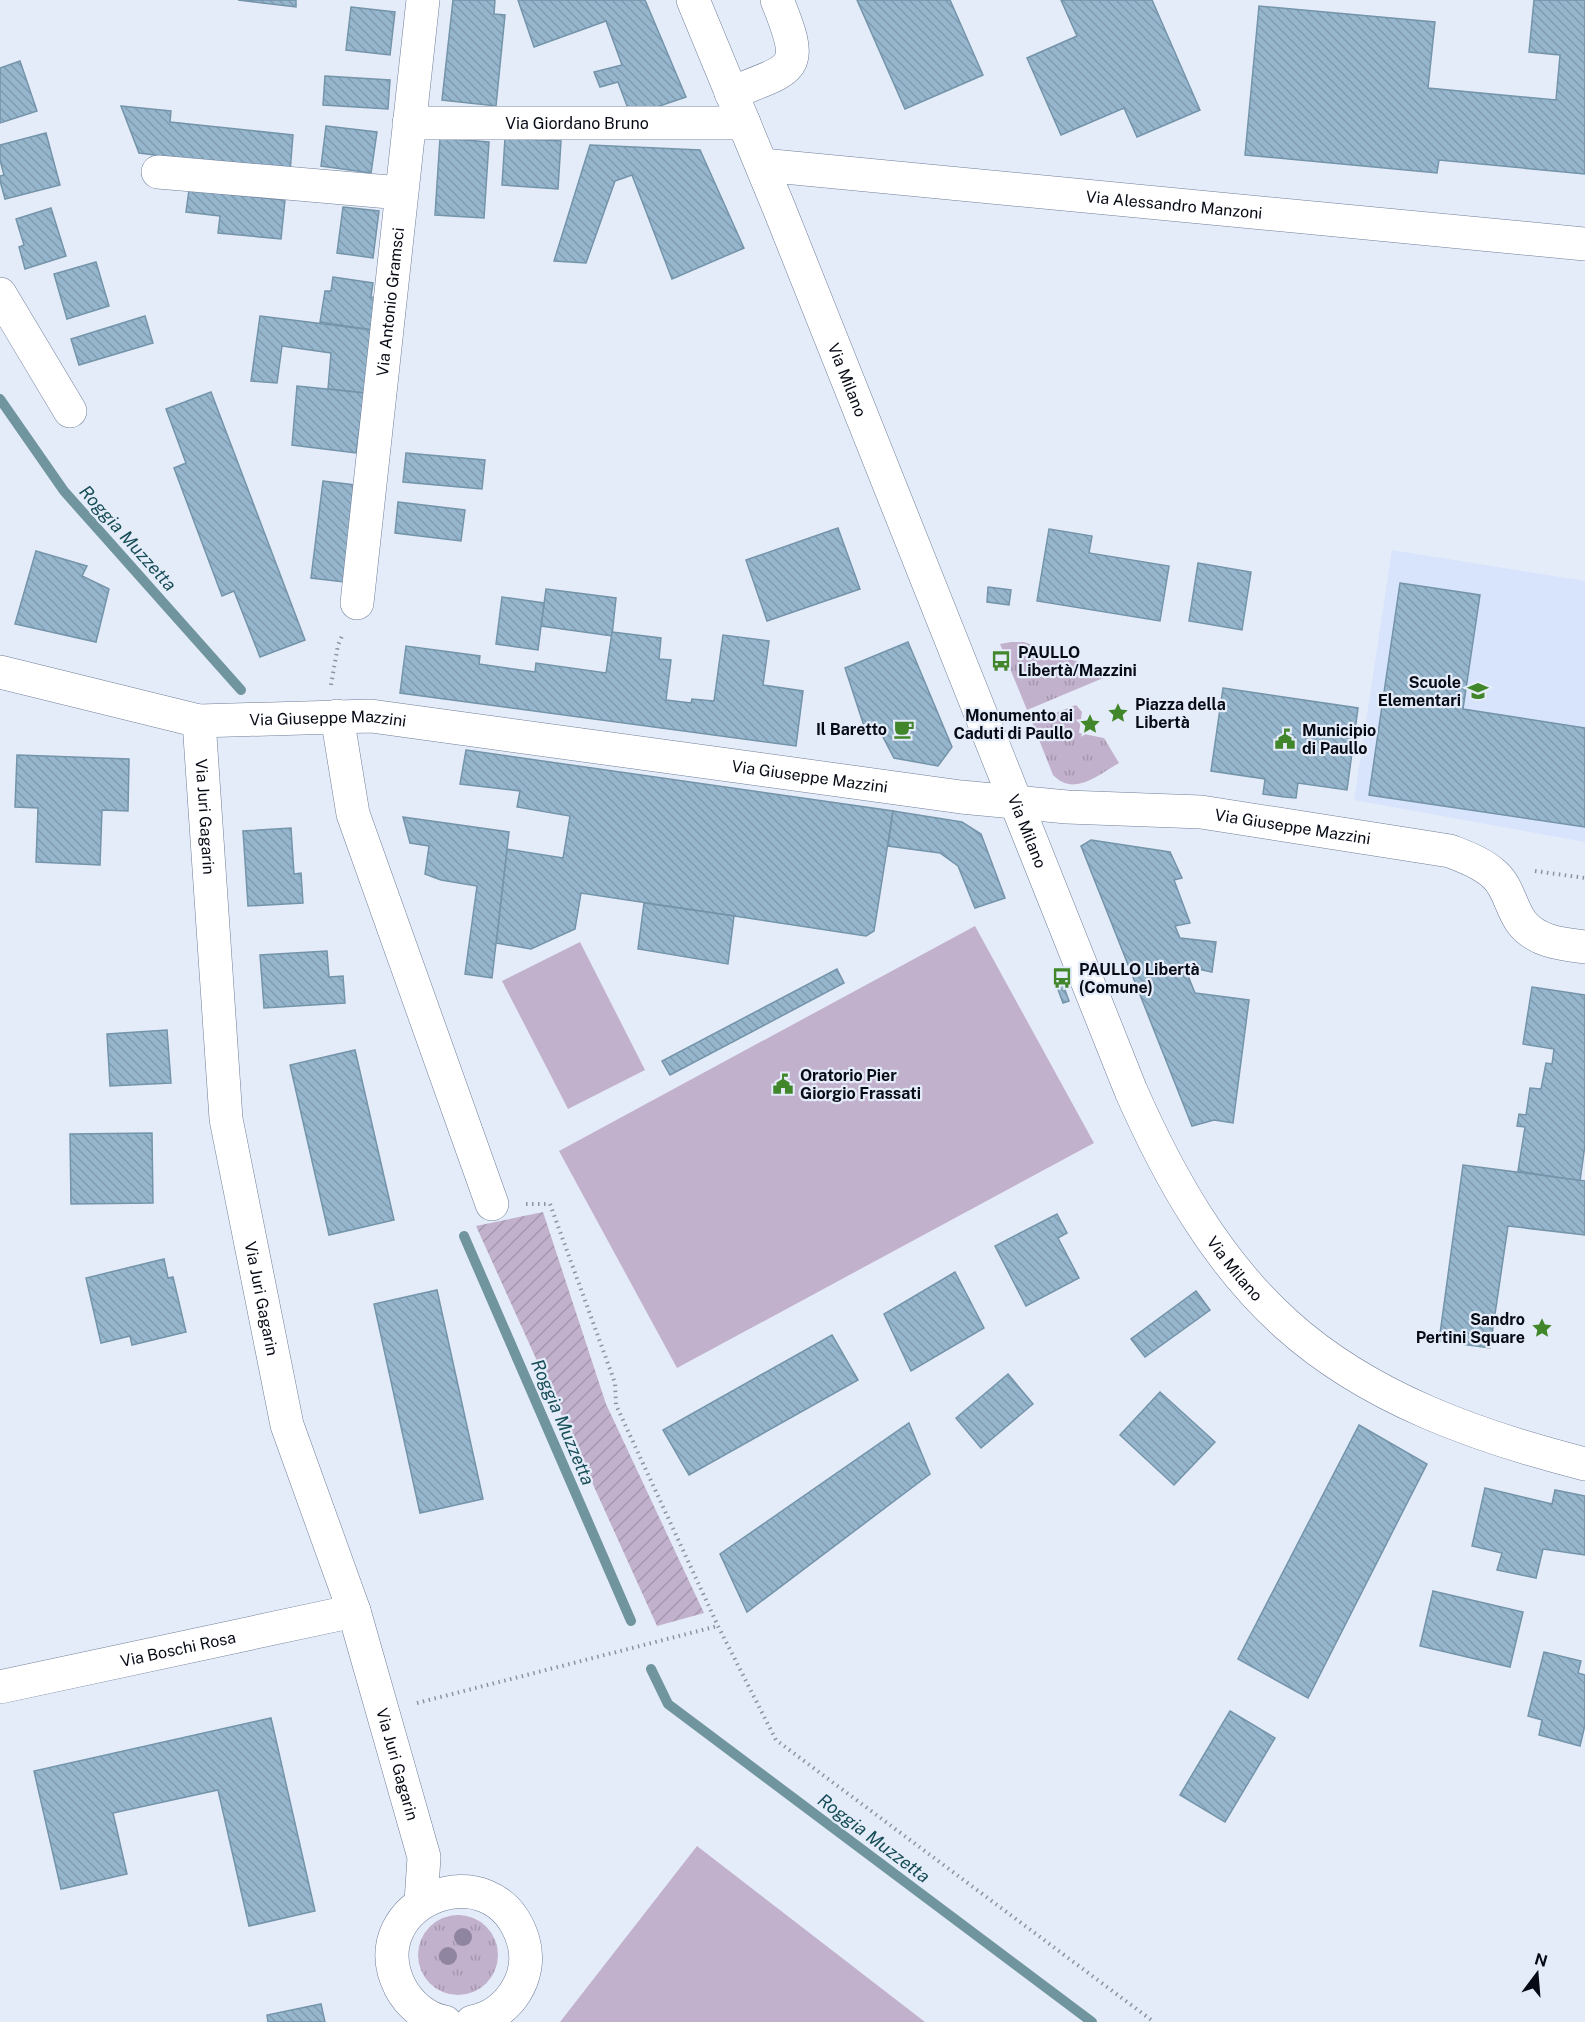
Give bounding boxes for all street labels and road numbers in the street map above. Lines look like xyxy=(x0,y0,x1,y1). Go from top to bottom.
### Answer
street label: Via Giordano Bruno xyxy=(505,114,649,133)
street label: Via Alessandro Manzoni xyxy=(1085,187,1263,222)
street label: Via Antonio Gramsci xyxy=(372,226,408,377)
street label: Via Milano xyxy=(824,340,871,419)
street label: Via Giuseppe Mazzini xyxy=(249,706,408,730)
street label: Via Giuseppe Mazzini xyxy=(731,756,889,796)
street label: Via Juri Gagarin xyxy=(192,758,219,875)
street label: Via Milano xyxy=(1004,792,1051,871)
street label: Via Giuseppe Mazzini xyxy=(1214,805,1372,848)
street label: Via Milano xyxy=(1203,1232,1267,1305)
street label: Via Juri Gagarin xyxy=(241,1240,282,1357)
street label: Via Boschi Rosa xyxy=(118,1627,237,1670)
street label: Via Juri Gagarin xyxy=(373,1706,423,1823)

